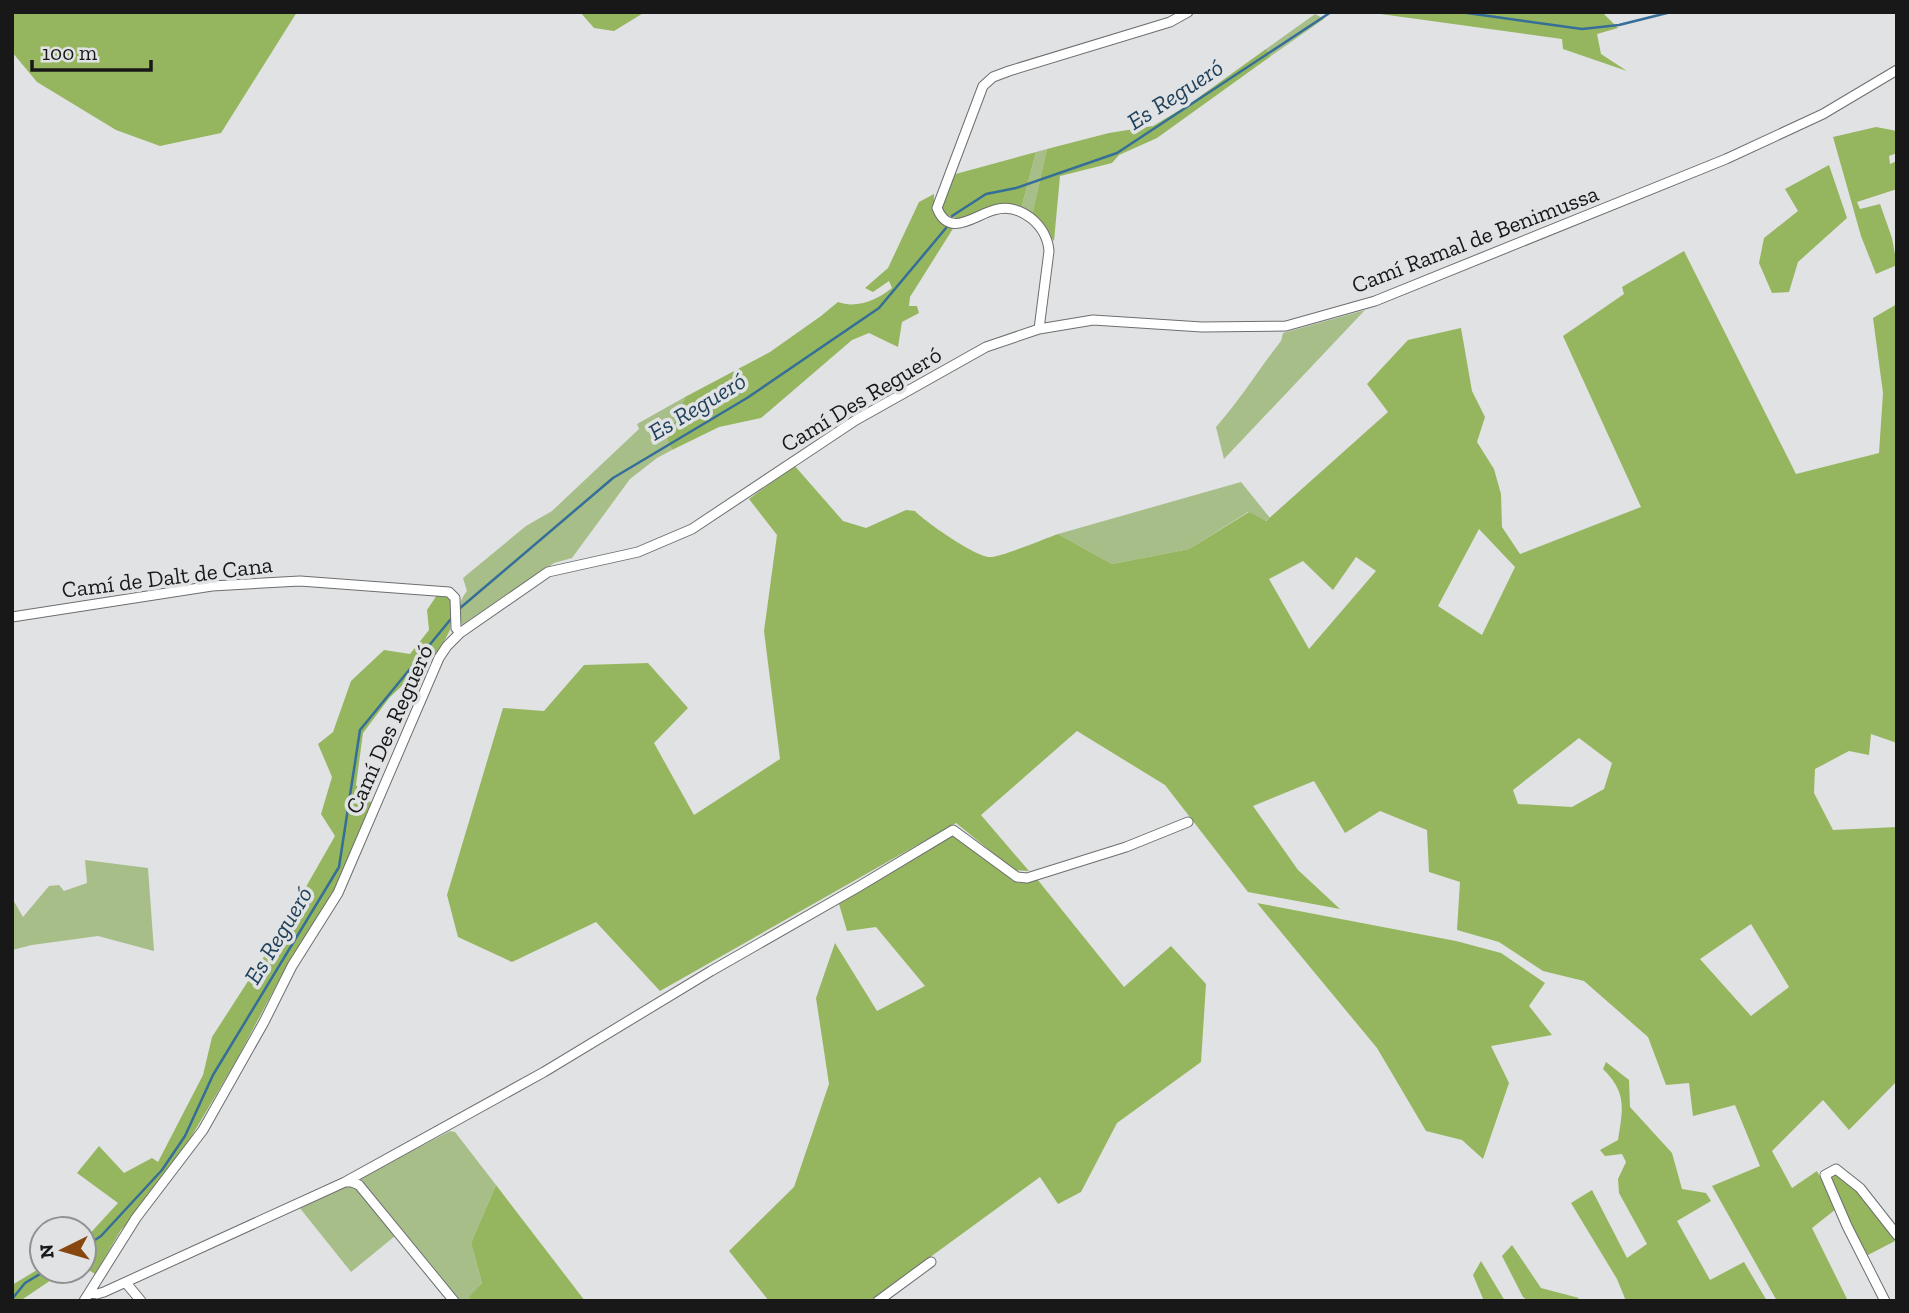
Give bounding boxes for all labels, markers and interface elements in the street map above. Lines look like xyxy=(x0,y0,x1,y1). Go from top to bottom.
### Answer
scale bar xyxy=(32,28,150,72)
text: 100 m xyxy=(42,40,97,65)
water label: Es Regueró xyxy=(1122,52,1228,136)
street label: Camí Ramal de Benimussa xyxy=(1348,179,1602,299)
street label: Camí Des Regueró xyxy=(776,340,946,458)
water label: Es Regueró xyxy=(643,366,751,446)
street label: Camí de Dalt de Cana xyxy=(60,550,274,604)
street label: Camí Des Regueró xyxy=(339,640,439,818)
water label: Es Regueró xyxy=(238,881,318,989)
north arrow xyxy=(28,1215,98,1285)
text: N xyxy=(34,1243,59,1260)

